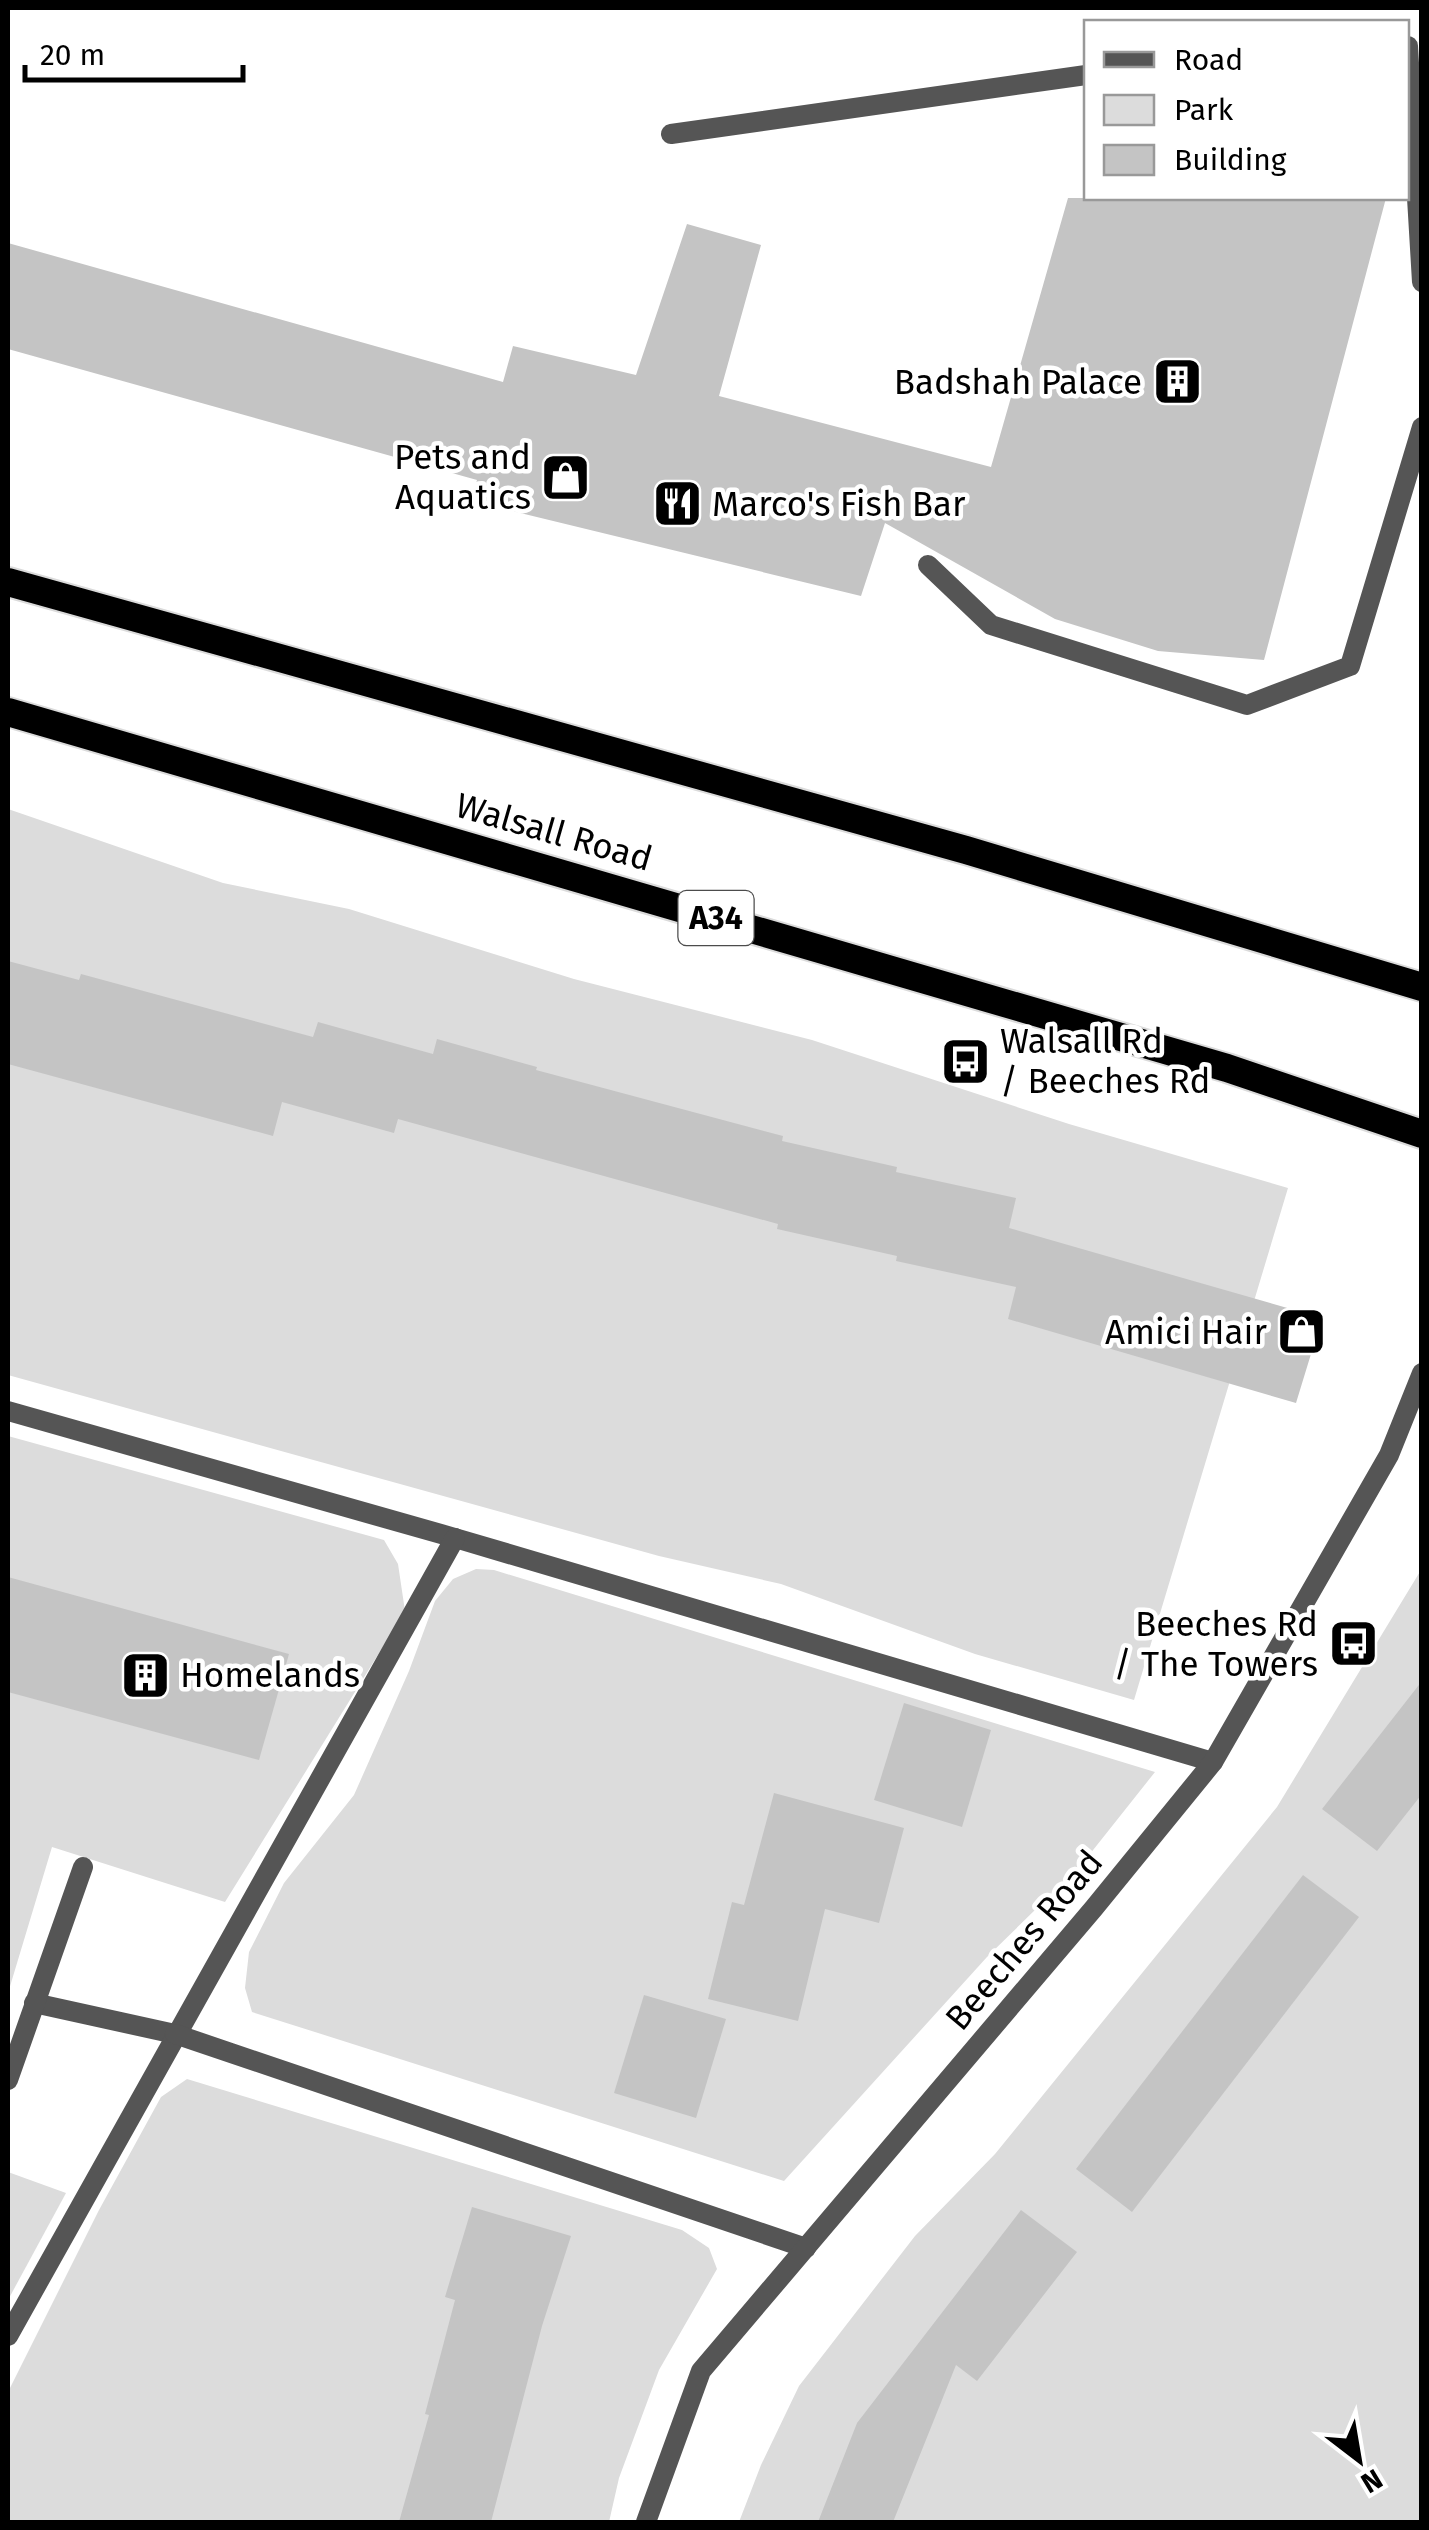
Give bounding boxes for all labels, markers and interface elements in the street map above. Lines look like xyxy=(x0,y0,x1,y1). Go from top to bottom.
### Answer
scale bar xyxy=(25,20,242,82)
legend xyxy=(1084,20,1409,200)
text: 20 m xyxy=(40,37,105,73)
text: Road xyxy=(1174,42,1243,78)
text: Park xyxy=(1174,92,1234,128)
text: Building xyxy=(1174,142,1287,178)
building icon: Badshah Palace xyxy=(1151,356,1203,408)
place label: Badshah Palace xyxy=(894,361,1142,403)
place label: Pets and Aquatics xyxy=(394,436,531,518)
shop icon: Pets and Aquatics xyxy=(540,451,592,503)
restaurant icon: Marco's Fish Bar xyxy=(651,478,703,530)
place label: Marco's Fish Bar xyxy=(712,483,966,525)
street label: Walsall Road xyxy=(451,784,657,880)
road number: A34 xyxy=(678,891,754,945)
place label: Walsall Rd / Beeches Rd xyxy=(1000,1020,1210,1102)
bus stop icon: Walsall Rd / Beeches Rd xyxy=(939,1035,991,1087)
shop icon: Amici Hair xyxy=(1276,1306,1328,1358)
place label: Amici Hair xyxy=(1105,1311,1267,1353)
place label: Beeches Rd / The Towers xyxy=(1113,1603,1318,1685)
bus stop icon: Beeches Rd / The Towers xyxy=(1327,1618,1379,1670)
building icon: Homelands xyxy=(119,1649,171,1701)
place label: Homelands xyxy=(180,1654,360,1696)
street label: Beeches Road xyxy=(937,1841,1111,2039)
north arrow xyxy=(1309,2410,1409,2510)
text: N xyxy=(1355,2462,1388,2500)

